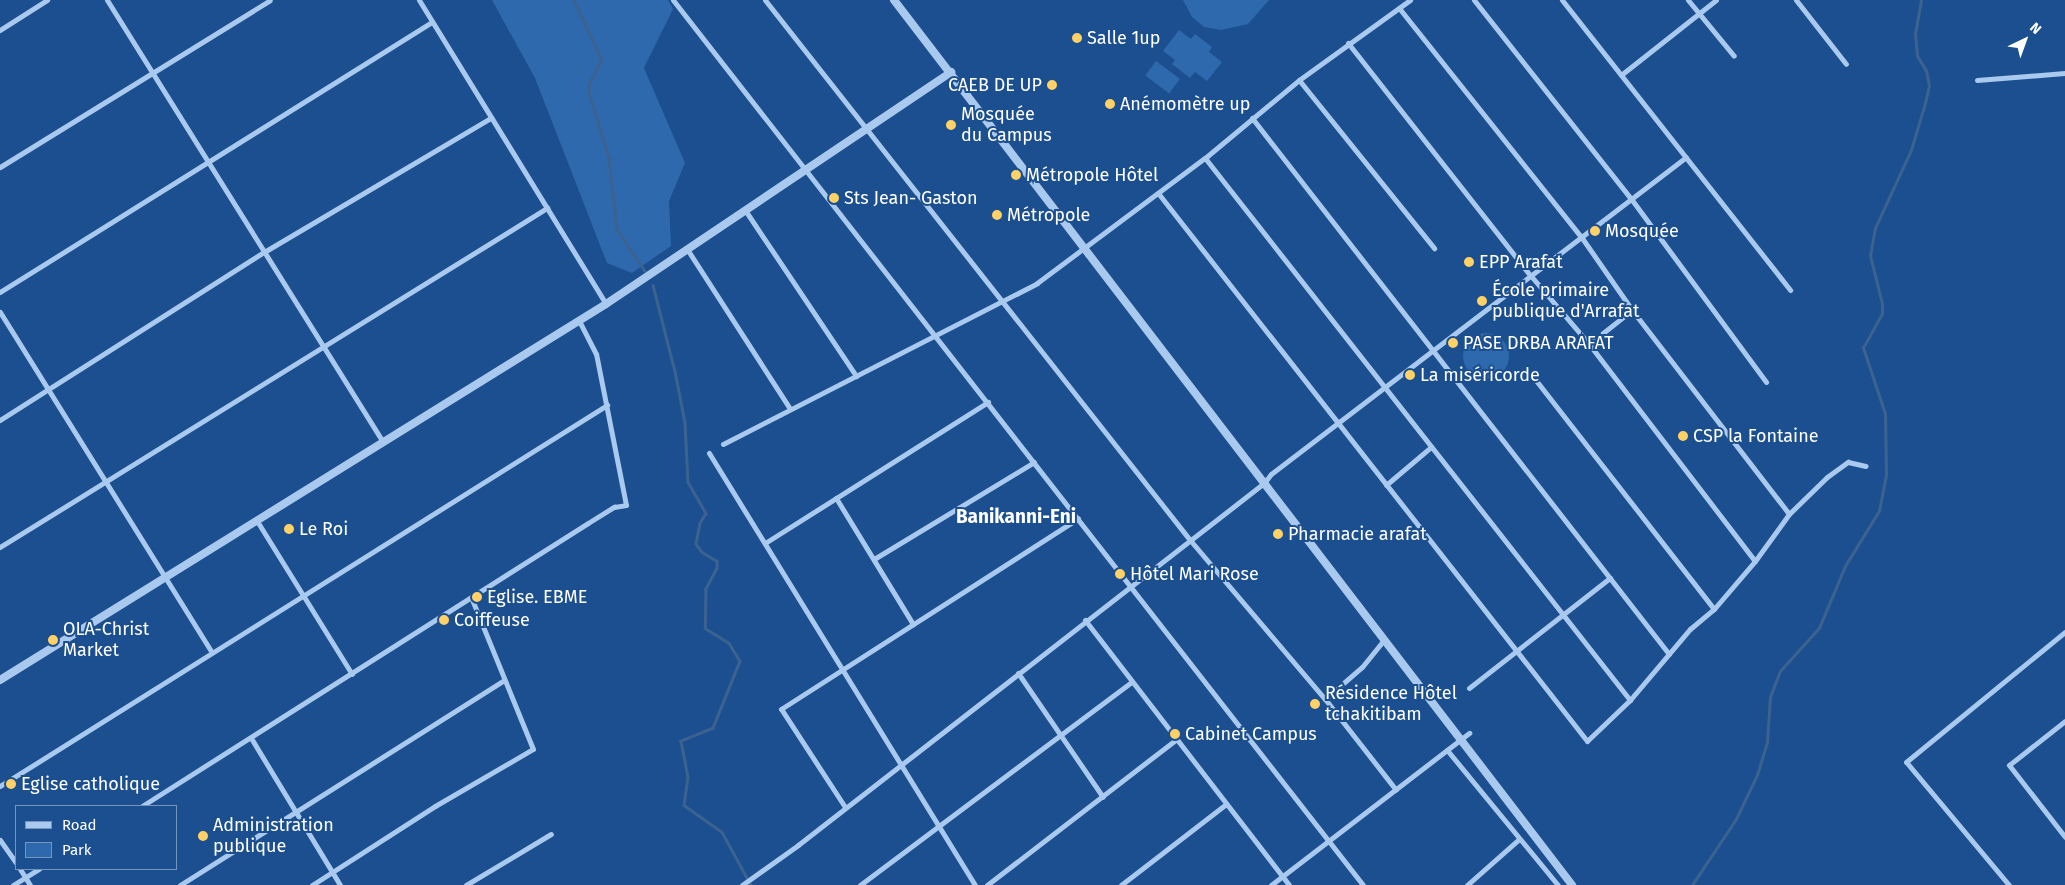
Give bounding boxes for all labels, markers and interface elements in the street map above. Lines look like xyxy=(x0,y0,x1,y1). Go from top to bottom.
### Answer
north arrow xyxy=(2000,15,2050,65)
text: N xyxy=(2026,19,2045,38)
place label: Salle 1up xyxy=(1087,27,1160,49)
marker: Salle 1up xyxy=(1071,32,1083,44)
place label: CAEB DE UP xyxy=(948,74,1042,96)
marker: CAEB DE UP xyxy=(1046,79,1058,91)
place label: Anémomètre up xyxy=(1120,93,1250,115)
marker: Anémomètre up xyxy=(1104,98,1116,110)
place label: Mosquée du Campus xyxy=(961,104,1052,146)
marker: Mosquée du Campus xyxy=(945,119,957,131)
place label: Métropole Hôtel xyxy=(1026,164,1158,186)
marker: Métropole Hôtel xyxy=(1010,169,1022,181)
place label: Sts Jean- Gaston xyxy=(844,187,978,209)
marker: Sts Jean- Gaston xyxy=(828,192,840,204)
place label: Métropole xyxy=(1007,204,1090,226)
marker: Métropole xyxy=(991,209,1003,221)
place label: Mosquée xyxy=(1605,220,1679,242)
marker: Mosquée xyxy=(1589,225,1601,237)
place label: EPP Arafat xyxy=(1479,251,1563,273)
marker: EPP Arafat xyxy=(1463,256,1475,268)
place label: École primaire publique d'Arrafat xyxy=(1492,280,1639,322)
marker: École primaire publique d'Arrafat xyxy=(1476,295,1488,307)
place label: PASE DRBA ARAFAT xyxy=(1463,332,1613,354)
marker: PASE DRBA ARAFAT xyxy=(1447,337,1459,349)
place label: La miséricorde xyxy=(1420,364,1540,386)
marker: La miséricorde xyxy=(1404,369,1416,381)
place label: CSP la Fontaine xyxy=(1693,425,1819,447)
marker: CSP la Fontaine xyxy=(1677,430,1689,442)
district label: Banikanni-Eni xyxy=(956,506,1076,528)
place label: Le Roi xyxy=(299,518,348,540)
marker: Le Roi xyxy=(283,523,295,535)
place label: Pharmacie arafat xyxy=(1288,523,1427,545)
marker: Pharmacie arafat xyxy=(1272,528,1284,540)
place label: Hôtel Mari Rose xyxy=(1130,563,1259,585)
marker: Hôtel Mari Rose xyxy=(1114,568,1126,580)
place label: Eglise. EBME xyxy=(487,586,587,608)
marker: Eglise. EBME xyxy=(471,591,483,603)
place label: Coiffeuse xyxy=(454,609,530,631)
marker: Coiffeuse xyxy=(438,614,450,626)
place label: OLA-Christ Market xyxy=(63,619,149,662)
marker: OLA-Christ Market xyxy=(47,634,59,646)
place label: Résidence Hôtel tchakitibam xyxy=(1325,683,1457,726)
marker: Résidence Hôtel tchakitibam xyxy=(1309,698,1321,710)
place label: Cabinet Campus xyxy=(1185,723,1317,745)
marker: Cabinet Campus xyxy=(1169,728,1181,740)
place label: Eglise catholique xyxy=(21,773,160,795)
marker: Eglise catholique xyxy=(5,778,17,790)
legend xyxy=(15,805,178,870)
place label: Administration publique xyxy=(213,815,334,858)
text: Road xyxy=(62,816,97,834)
marker: Administration publique xyxy=(197,830,209,842)
text: Park xyxy=(62,841,92,859)

